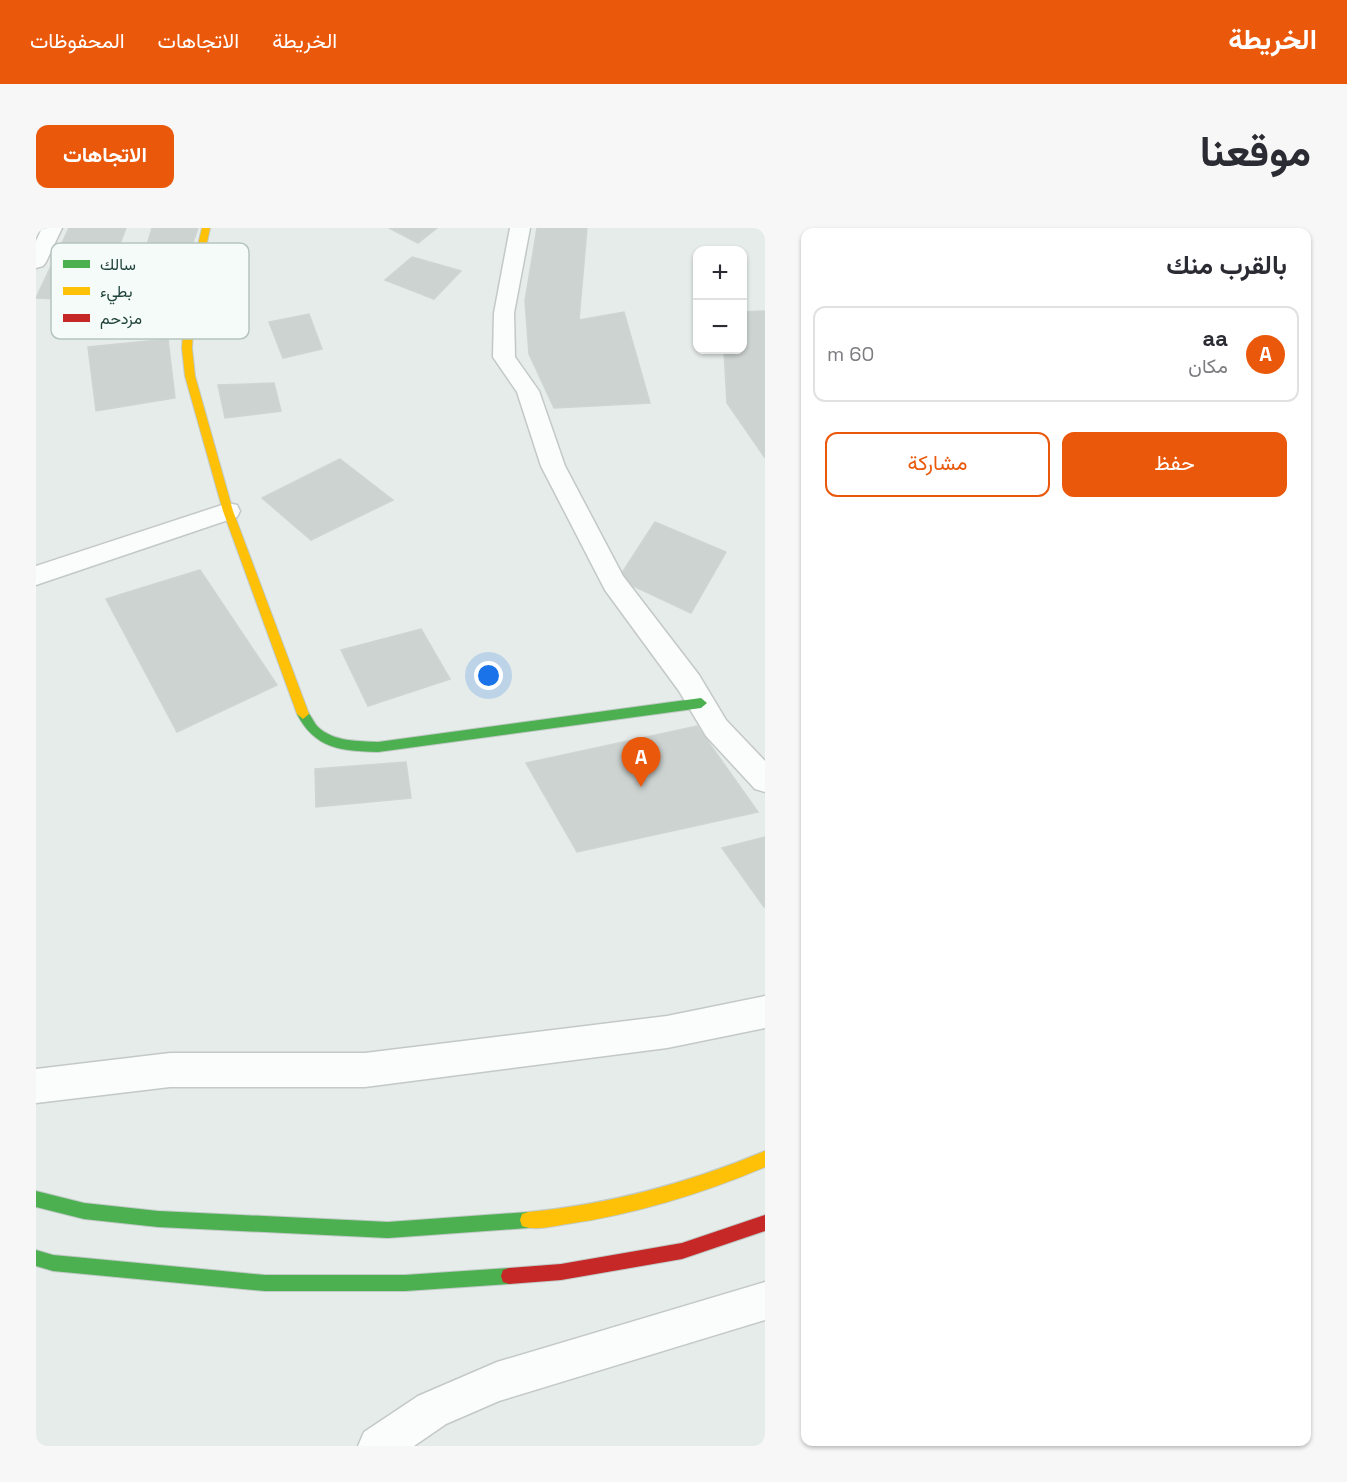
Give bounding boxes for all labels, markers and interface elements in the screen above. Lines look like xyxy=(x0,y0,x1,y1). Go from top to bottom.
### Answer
text: الخريطة xyxy=(1228,21,1317,57)
text: المحفوظات xyxy=(30,27,125,54)
text: الاتجاهات xyxy=(158,27,239,54)
text: الخريطة xyxy=(272,27,337,54)
button: الاتجاهات xyxy=(36,125,174,188)
text: موقعنا xyxy=(1200,125,1311,178)
legend xyxy=(51,243,249,339)
map controls xyxy=(693,246,747,354)
button: + xyxy=(693,246,747,300)
text: بالقرب منك xyxy=(1166,248,1287,282)
text: سالك xyxy=(100,254,136,275)
text: بطيء xyxy=(100,281,132,305)
button: − xyxy=(693,300,747,354)
text: مزدحم xyxy=(100,308,142,329)
text: aa xyxy=(1203,324,1228,352)
text: 60 m xyxy=(827,341,874,367)
text: A xyxy=(1259,341,1272,367)
text: مكان xyxy=(1188,353,1228,379)
button: مشاركة xyxy=(825,432,1050,497)
button: حفظ xyxy=(1062,432,1287,497)
your location xyxy=(474,661,503,690)
pin: A xyxy=(622,738,660,787)

